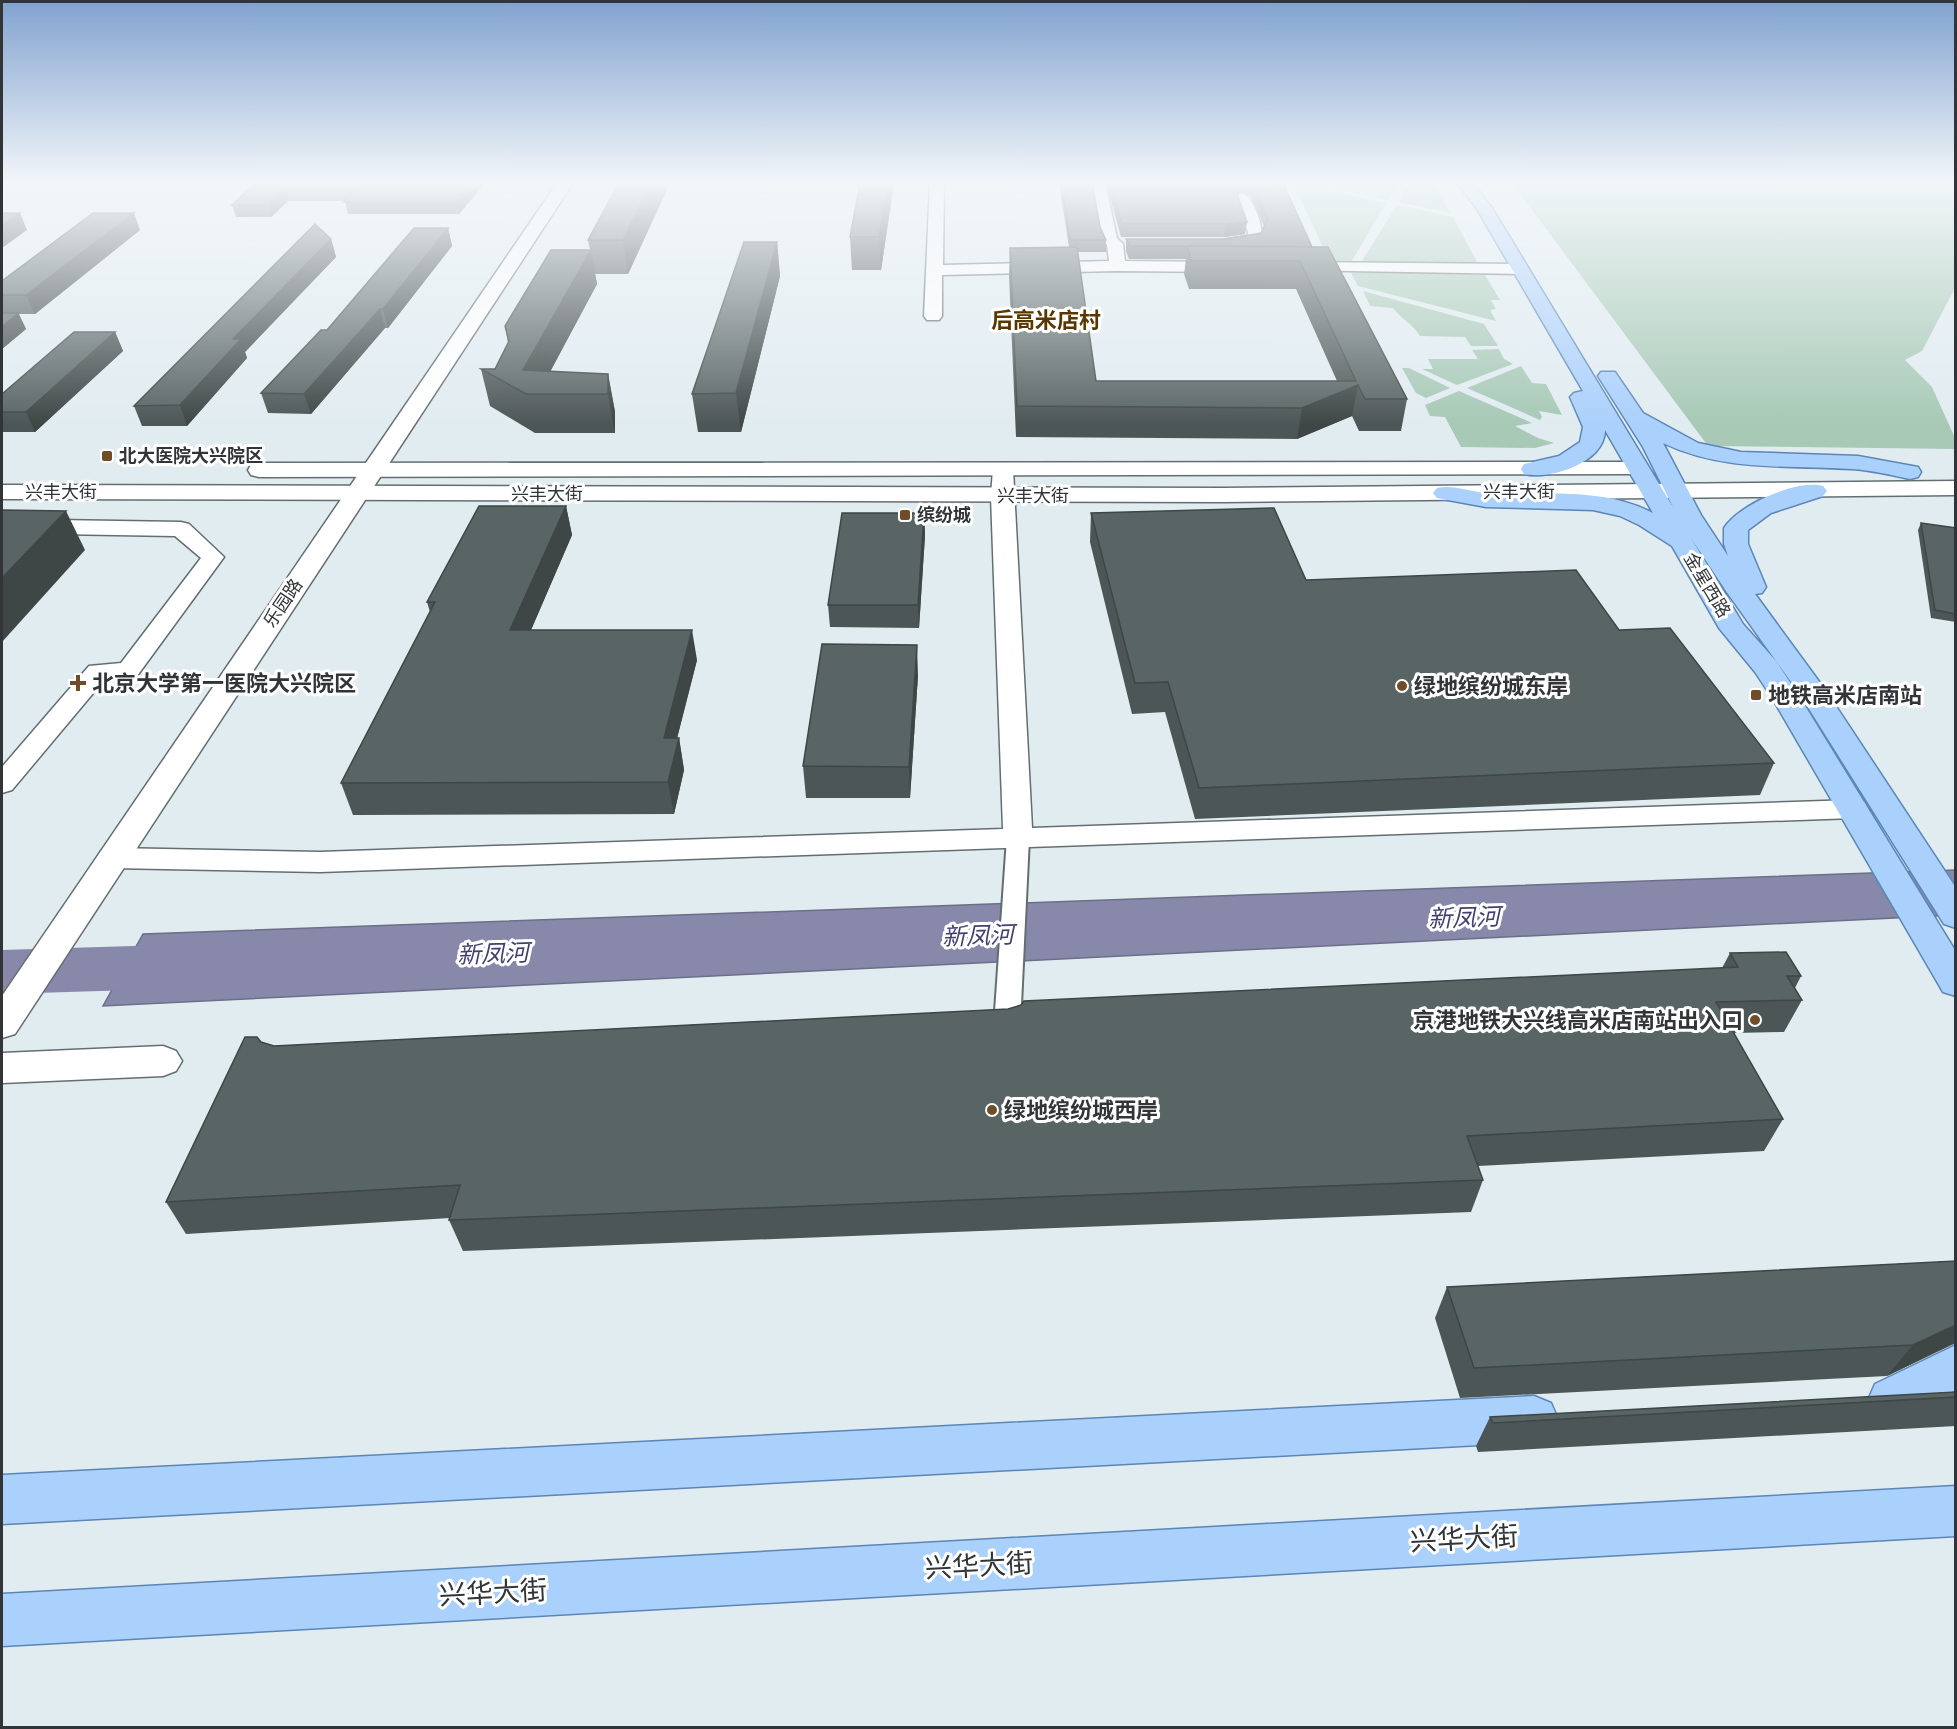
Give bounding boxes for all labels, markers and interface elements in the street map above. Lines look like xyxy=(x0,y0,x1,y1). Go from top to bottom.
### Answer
district label: 后高米店村 xyxy=(991,303,1101,337)
place label: 北大医院大兴院区 xyxy=(119,442,263,469)
marker: 北大医院大兴院区 xyxy=(100,449,114,463)
street label: 兴丰大街 xyxy=(25,478,97,505)
street label: 兴丰大街 xyxy=(1483,478,1555,505)
street label: 兴丰大街 xyxy=(511,480,583,507)
street label: 兴丰大街 xyxy=(997,482,1069,509)
place label: 缤纷城 xyxy=(917,501,971,528)
marker: 缤纷城 xyxy=(898,508,912,522)
street label: 金星西路 xyxy=(1677,547,1738,623)
street label: 乐园路 xyxy=(256,573,309,633)
place label: 北京大学第一医院大兴院区 xyxy=(92,666,356,700)
place label: 绿地缤纷城东岸 xyxy=(1414,669,1568,703)
marker: 北京大学第一医院大兴院区 xyxy=(69,674,87,692)
place label: 地铁高米店南站 xyxy=(1768,678,1922,712)
marker: 绿地缤纷城东岸 xyxy=(1395,679,1409,693)
marker: 地铁高米店南站 xyxy=(1749,688,1763,702)
water label: 新凤河 xyxy=(1427,898,1505,936)
water label: 新凤河 xyxy=(941,916,1019,954)
water label: 新凤河 xyxy=(456,934,534,972)
place label: 京港地铁大兴线高米店南站出入口 xyxy=(1413,1003,1743,1037)
marker: 京港地铁大兴线高米店南站出入口 xyxy=(1748,1013,1762,1027)
place label: 绿地缤纷城西岸 xyxy=(1004,1093,1158,1127)
marker: 绿地缤纷城西岸 xyxy=(985,1103,999,1117)
street label: 兴华大街 xyxy=(1409,1514,1519,1561)
street label: 兴华大街 xyxy=(924,1541,1034,1588)
street label: 兴华大街 xyxy=(438,1568,548,1615)

